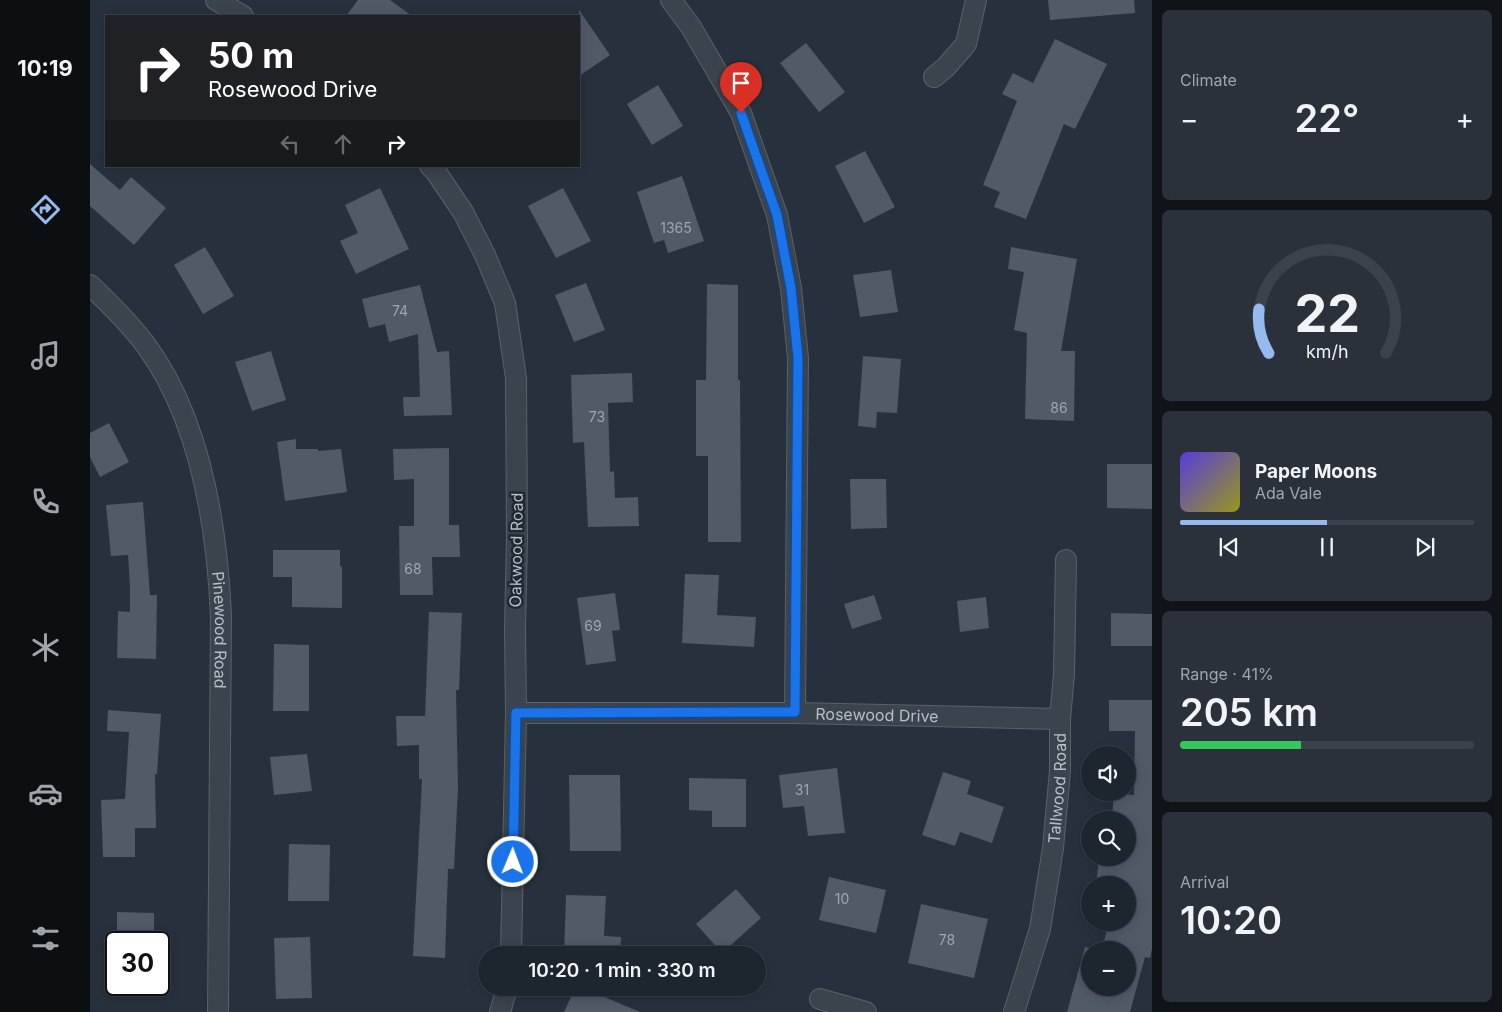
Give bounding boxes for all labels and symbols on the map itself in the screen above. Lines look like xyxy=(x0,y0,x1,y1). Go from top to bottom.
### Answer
pin xyxy=(720,62,762,113)
house number: 1365 xyxy=(660,219,692,236)
house number: 74 xyxy=(392,302,408,319)
house number: 86 xyxy=(1050,399,1068,416)
house number: 73 xyxy=(589,408,605,425)
street label: Oakwood Road xyxy=(505,492,527,608)
house number: 68 xyxy=(404,560,422,577)
street label: Pinewood Road xyxy=(208,570,231,689)
house number: 69 xyxy=(584,617,602,634)
street label: Rosewood Drive xyxy=(815,703,939,726)
street label: Tallwood Road xyxy=(1043,733,1070,844)
house number: 31 xyxy=(795,781,809,798)
position arrow xyxy=(486,835,538,887)
house number: 10 xyxy=(835,890,849,907)
speed limit sign: 30 xyxy=(105,931,170,996)
house number: 78 xyxy=(939,931,955,948)

